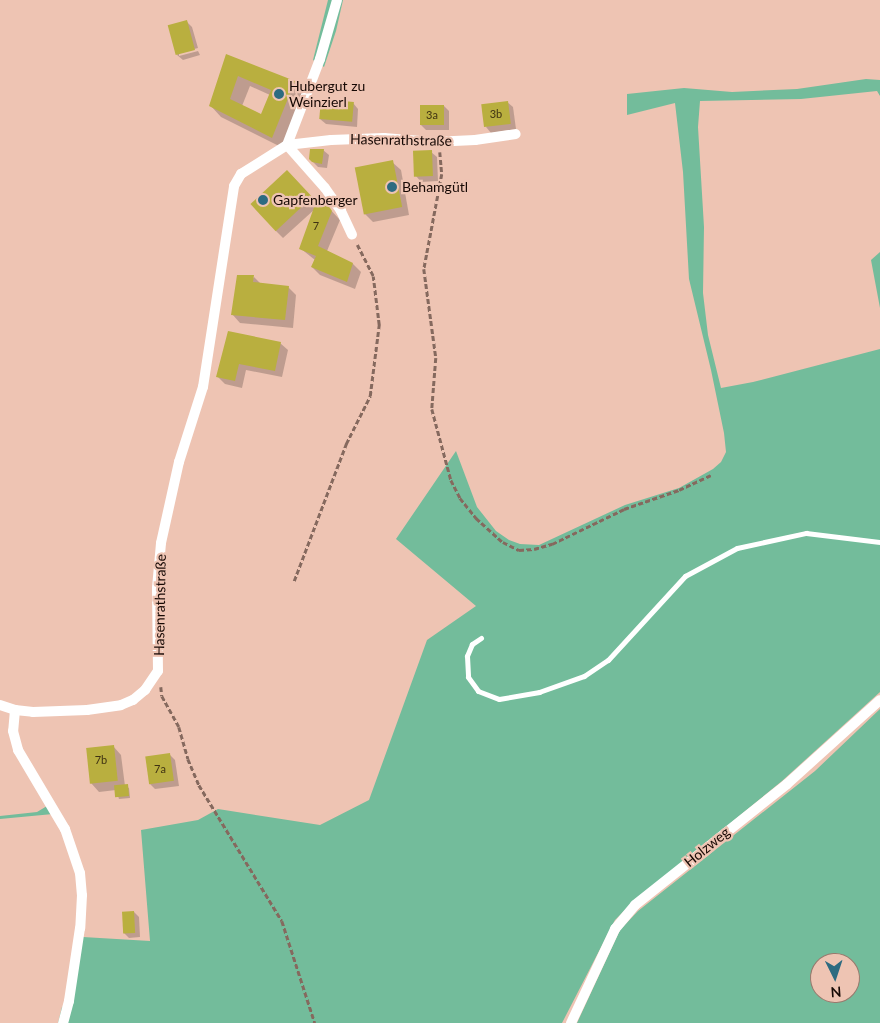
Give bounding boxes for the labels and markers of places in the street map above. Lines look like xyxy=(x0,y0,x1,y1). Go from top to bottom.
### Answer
place label: Hubergut zu Weinzierl xyxy=(289,78,365,110)
marker: Hubergut zu Weinzierl xyxy=(273,88,285,100)
place label: Behamgütl xyxy=(402,179,468,195)
marker: Behamgütl xyxy=(386,181,398,193)
place label: Gapfenberger xyxy=(273,192,358,208)
marker: Gapfenberger xyxy=(257,194,269,206)

